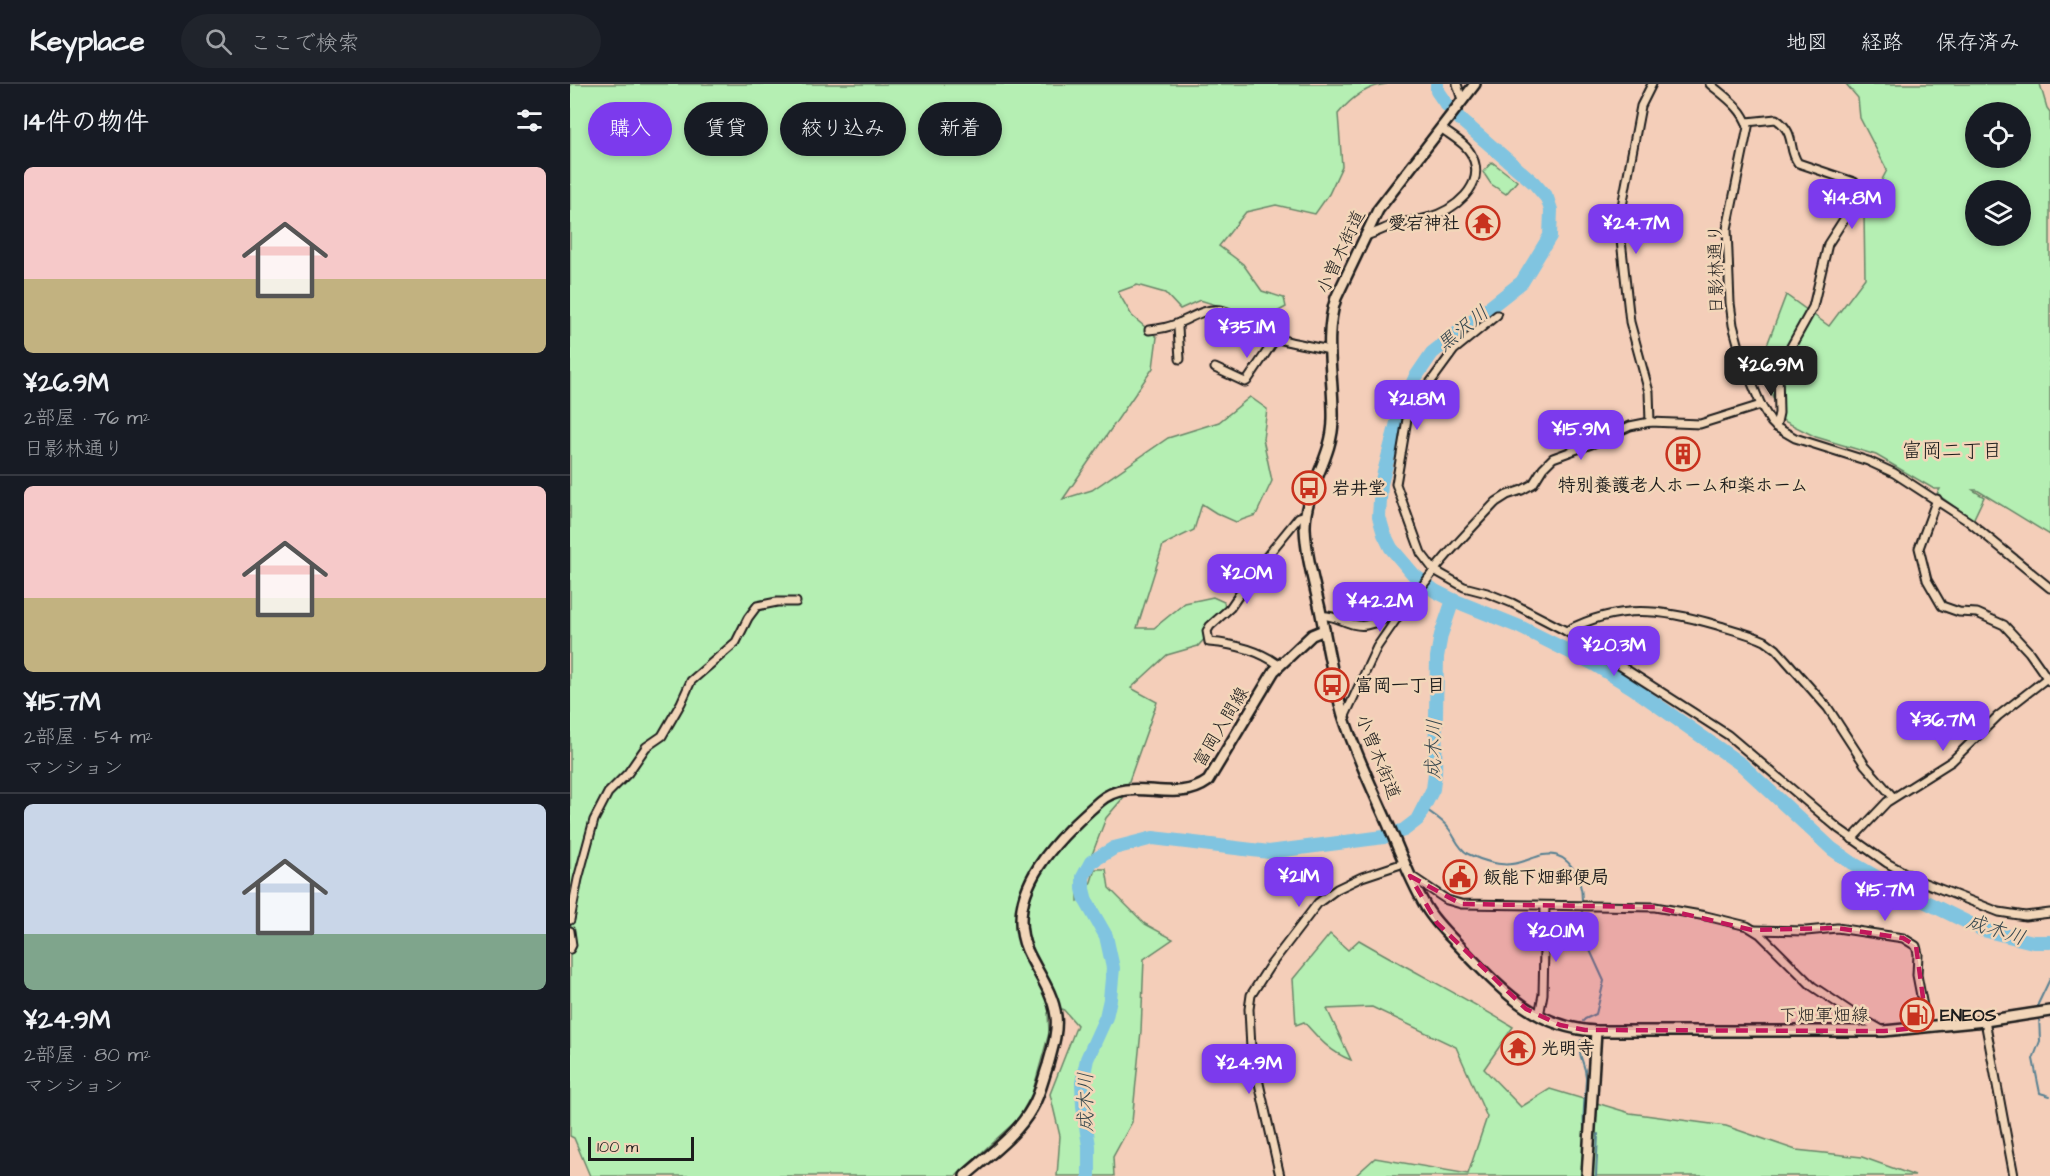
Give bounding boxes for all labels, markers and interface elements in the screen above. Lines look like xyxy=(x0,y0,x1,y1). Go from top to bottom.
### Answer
search box xyxy=(181,14,601,68)
text: Keyplace xyxy=(30,22,145,61)
icon: search xyxy=(202,25,235,58)
text: ここで検索 xyxy=(250,28,360,59)
text: 地図 xyxy=(1786,28,1828,57)
text: 経路 xyxy=(1861,28,1903,57)
text: 保存済み xyxy=(1936,28,2020,57)
chip: 購入 xyxy=(588,102,672,156)
chip: 賃貸 xyxy=(684,102,768,156)
chip: 絞り込み xyxy=(780,102,906,156)
chip: 新着 xyxy=(918,102,1002,156)
map controls xyxy=(1965,102,2031,246)
button: locate xyxy=(1965,102,2031,168)
text: 14件の物件 xyxy=(24,104,149,140)
icon: filters xyxy=(513,104,546,137)
pin: ¥14.8M xyxy=(1803,179,1901,230)
button: layers xyxy=(1965,180,2031,246)
text: ¥14.8M xyxy=(1822,184,1882,212)
pin: ¥24.7M xyxy=(1587,204,1685,255)
temple icon: 愛宕神社 xyxy=(1465,205,1501,241)
icon: home xyxy=(231,206,339,314)
street label: 小曽木街道 xyxy=(1311,206,1371,298)
text: ¥24.7M xyxy=(1602,209,1670,237)
place label: 愛宕神社 xyxy=(1388,211,1460,236)
street label: 日影林通り xyxy=(1703,224,1729,314)
water label: 黒沢川 xyxy=(1431,299,1495,359)
pin: ¥35.1M xyxy=(1198,308,1296,359)
text: ¥35.1M xyxy=(1219,313,1275,341)
pin: ¥26.9M xyxy=(1722,346,1820,397)
text: ¥26.9M xyxy=(1738,351,1804,379)
text: ¥26.9M xyxy=(24,365,109,401)
pin: ¥21.8M xyxy=(1368,380,1466,431)
text: ¥21.8M xyxy=(1388,385,1446,413)
text: 2部屋 · 76 m² xyxy=(24,404,150,432)
pin: ¥15.9M xyxy=(1532,410,1630,461)
text: ¥15.9M xyxy=(1552,415,1610,443)
text: 日影林通り xyxy=(24,435,124,463)
building icon: 特別養護老人ホーム和楽ホーム xyxy=(1665,436,1701,472)
district label: 富岡二丁目 xyxy=(1902,437,2002,465)
bus stop icon: 岩井堂 xyxy=(1291,470,1327,506)
place label: 特別養護老人ホーム和楽ホーム xyxy=(1558,473,1808,498)
place label: 岩井堂 xyxy=(1332,476,1386,501)
icon: home xyxy=(231,525,339,633)
pin: ¥20M xyxy=(1211,554,1283,605)
text: ¥20M xyxy=(1221,559,1273,587)
pin: ¥42.2M xyxy=(1331,582,1429,633)
text: ¥42.2M xyxy=(1347,587,1413,615)
pin: ¥20.3M xyxy=(1565,626,1663,677)
text: ¥20.3M xyxy=(1582,631,1646,659)
bus stop icon: 富岡一丁目 xyxy=(1314,667,1350,703)
place label: 富岡一丁目 xyxy=(1355,673,1445,698)
street label: 富岡入間線 xyxy=(1187,682,1255,772)
text: ¥15.7M xyxy=(24,684,101,720)
pin: ¥36.7M xyxy=(1894,701,1992,752)
text: ¥36.7M xyxy=(1910,706,1976,734)
street label: 小曽木街道 xyxy=(1350,711,1406,803)
water label: 成木川 xyxy=(1419,719,1449,779)
text: 2部屋 · 54 m² xyxy=(24,723,153,751)
text: マンション xyxy=(24,754,123,782)
icon: home xyxy=(231,843,339,951)
pin: ¥21M xyxy=(1263,857,1335,908)
public building icon: 飯能下畑郵便局 xyxy=(1442,859,1478,895)
text: ¥21M xyxy=(1278,862,1320,890)
place label: 飯能下畑郵便局 xyxy=(1483,865,1609,890)
pin: ¥15.7M xyxy=(1836,871,1934,922)
text: ¥15.7M xyxy=(1855,876,1915,904)
water label: 成木川 xyxy=(1963,907,2029,953)
pin: ¥20.1M xyxy=(1507,912,1605,963)
text: ¥20.1M xyxy=(1528,917,1584,945)
fuel station icon: ENEOS xyxy=(1899,997,1935,1033)
text: ¥24.9M xyxy=(24,1002,110,1038)
street label: 下畑軍畑線 xyxy=(1779,1003,1869,1028)
place label: ENEOS xyxy=(1940,1003,1997,1028)
temple icon: 光明寺 xyxy=(1500,1030,1536,1066)
place label: 光明寺 xyxy=(1541,1036,1595,1061)
text: 2部屋 · 80 m² xyxy=(24,1041,151,1069)
pin: ¥24.9M xyxy=(1200,1044,1298,1095)
text: ¥24.9M xyxy=(1216,1049,1282,1077)
text: マンション xyxy=(24,1072,123,1100)
water label: 成木川 xyxy=(1072,1072,1100,1132)
scale bar xyxy=(588,1134,694,1162)
text: 100 m xyxy=(597,1136,638,1158)

